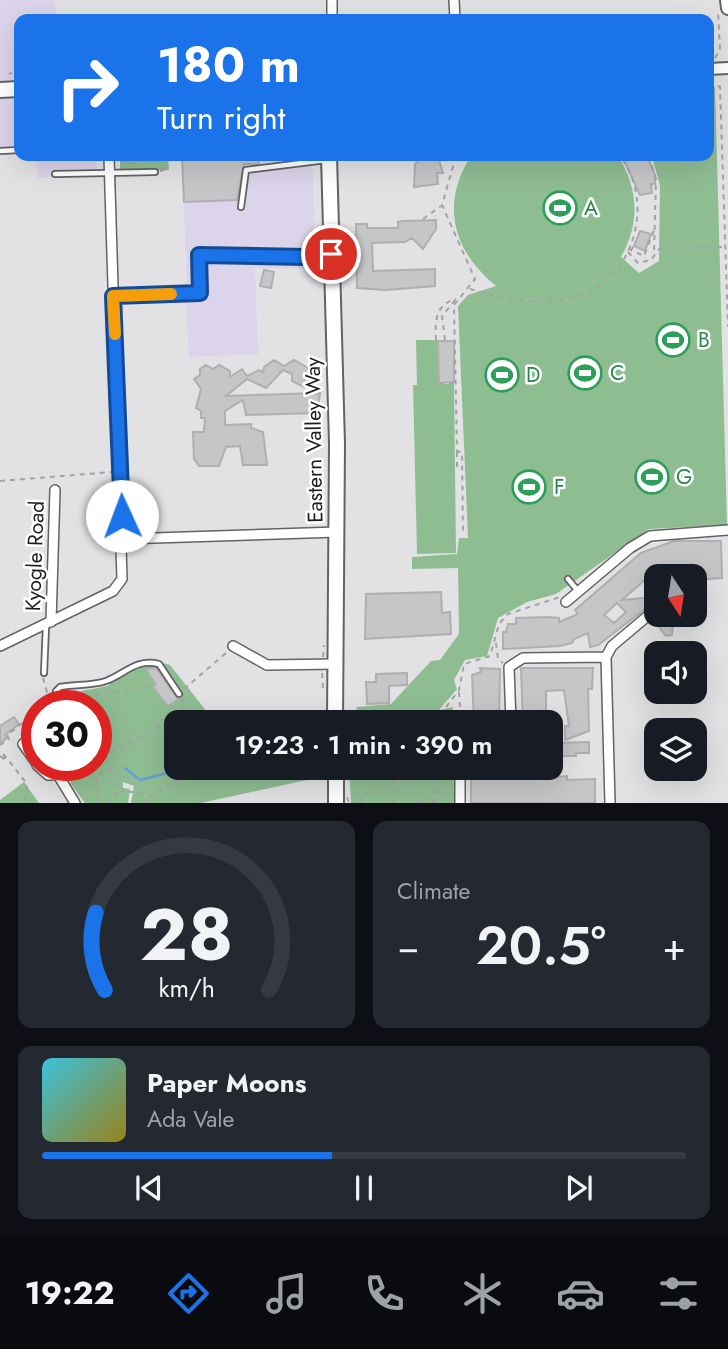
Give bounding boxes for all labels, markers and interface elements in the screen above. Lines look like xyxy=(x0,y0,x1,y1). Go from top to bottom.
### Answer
text: 180 m xyxy=(157,30,300,100)
icon: right xyxy=(42,42,133,133)
text: Turn right xyxy=(157,95,286,141)
sports icon: A xyxy=(541,189,579,227)
place label: A xyxy=(584,193,598,223)
pin xyxy=(301,224,361,284)
icon: arrive xyxy=(312,235,350,273)
sports icon: B xyxy=(654,321,692,359)
place label: B xyxy=(698,325,710,355)
sports icon: C xyxy=(566,354,604,392)
street label: Eastern Valley Way xyxy=(298,356,330,523)
sports icon: D xyxy=(483,356,521,394)
place label: C xyxy=(610,358,624,388)
place label: D xyxy=(526,360,540,390)
sports icon: G xyxy=(633,458,671,496)
place label: G xyxy=(676,462,692,492)
sports icon: F xyxy=(510,468,548,506)
place label: F xyxy=(554,472,565,502)
position arrow xyxy=(85,479,159,553)
street label: Kyogle Road xyxy=(18,500,52,612)
north arrow xyxy=(644,564,707,626)
map controls xyxy=(644,564,707,781)
button: sound xyxy=(644,641,707,704)
speed limit sign: 30 xyxy=(21,690,112,781)
button: layers xyxy=(644,718,707,781)
text: 19:23 · 1 min · 390 m xyxy=(235,726,492,764)
text: Climate xyxy=(397,874,470,908)
text: 28 xyxy=(140,883,233,988)
text: 20.5° xyxy=(476,908,606,984)
text: − xyxy=(397,919,419,974)
text: + xyxy=(663,919,686,974)
text: km/h xyxy=(158,970,215,1006)
text: Paper Moons xyxy=(147,1064,307,1102)
text: Ada Vale xyxy=(147,1102,234,1136)
icon: previous xyxy=(130,1169,168,1207)
icon: pause xyxy=(345,1169,383,1207)
icon: next xyxy=(560,1169,598,1207)
icon: directions xyxy=(164,1269,213,1318)
icon: music xyxy=(262,1269,311,1318)
icon: phone xyxy=(360,1269,409,1318)
icon: climate xyxy=(458,1269,507,1318)
icon: car xyxy=(556,1269,605,1318)
icon: filters xyxy=(654,1269,703,1318)
text: 19:22 xyxy=(25,1270,115,1316)

